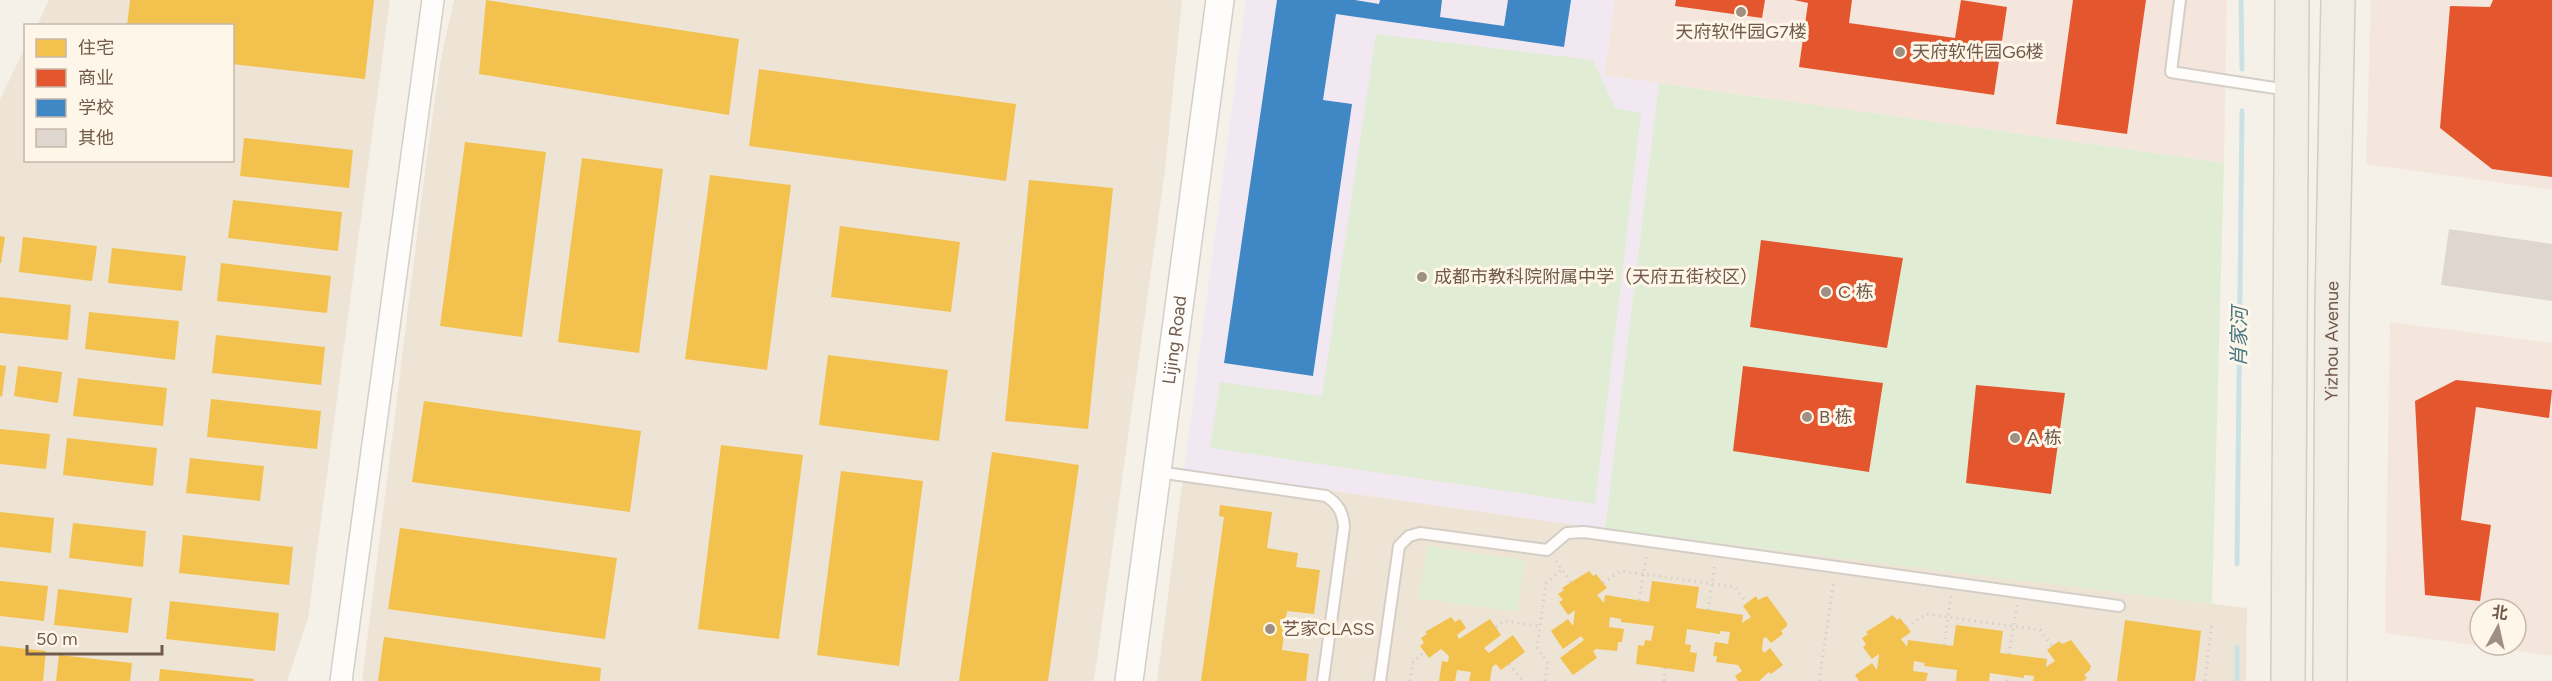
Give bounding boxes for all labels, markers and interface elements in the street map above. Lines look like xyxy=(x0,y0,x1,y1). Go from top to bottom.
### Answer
marker: 天府软件园G7楼 xyxy=(1734,5,1748,19)
place label: 天府软件园G7楼 xyxy=(1675,21,1807,43)
legend xyxy=(24,24,234,162)
text: 住宅 xyxy=(78,37,114,59)
place label: 天府软件园G6楼 xyxy=(1912,41,2044,63)
marker: 天府软件园G6楼 xyxy=(1893,45,1907,59)
text: 商业 xyxy=(78,67,114,89)
text: 学校 xyxy=(78,97,114,119)
text: 其他 xyxy=(78,127,114,149)
place label: 成都市教科院附属中学（天府五街校区） xyxy=(1434,266,1758,288)
marker: 成都市教科院附属中学（天府五街校区） xyxy=(1415,270,1429,284)
place label: C 栋 xyxy=(1838,281,1873,303)
street label: Yizhou Avenue xyxy=(2320,281,2343,401)
marker: C 栋 xyxy=(1819,285,1833,299)
street label: Lijing Road xyxy=(1158,294,1191,386)
water label: 肖家河 xyxy=(2226,303,2252,367)
place label: B 栋 xyxy=(1819,406,1852,428)
marker: B 栋 xyxy=(1800,410,1814,424)
place label: A 栋 xyxy=(2027,427,2062,449)
marker: A 栋 xyxy=(2008,431,2022,445)
north arrow xyxy=(2468,597,2528,657)
text: 北 xyxy=(2491,602,2509,623)
scale bar xyxy=(27,618,162,656)
place label: 艺家CLASS xyxy=(1282,618,1375,640)
marker: 艺家CLASS xyxy=(1263,622,1277,636)
text: 50 m xyxy=(36,628,78,650)

